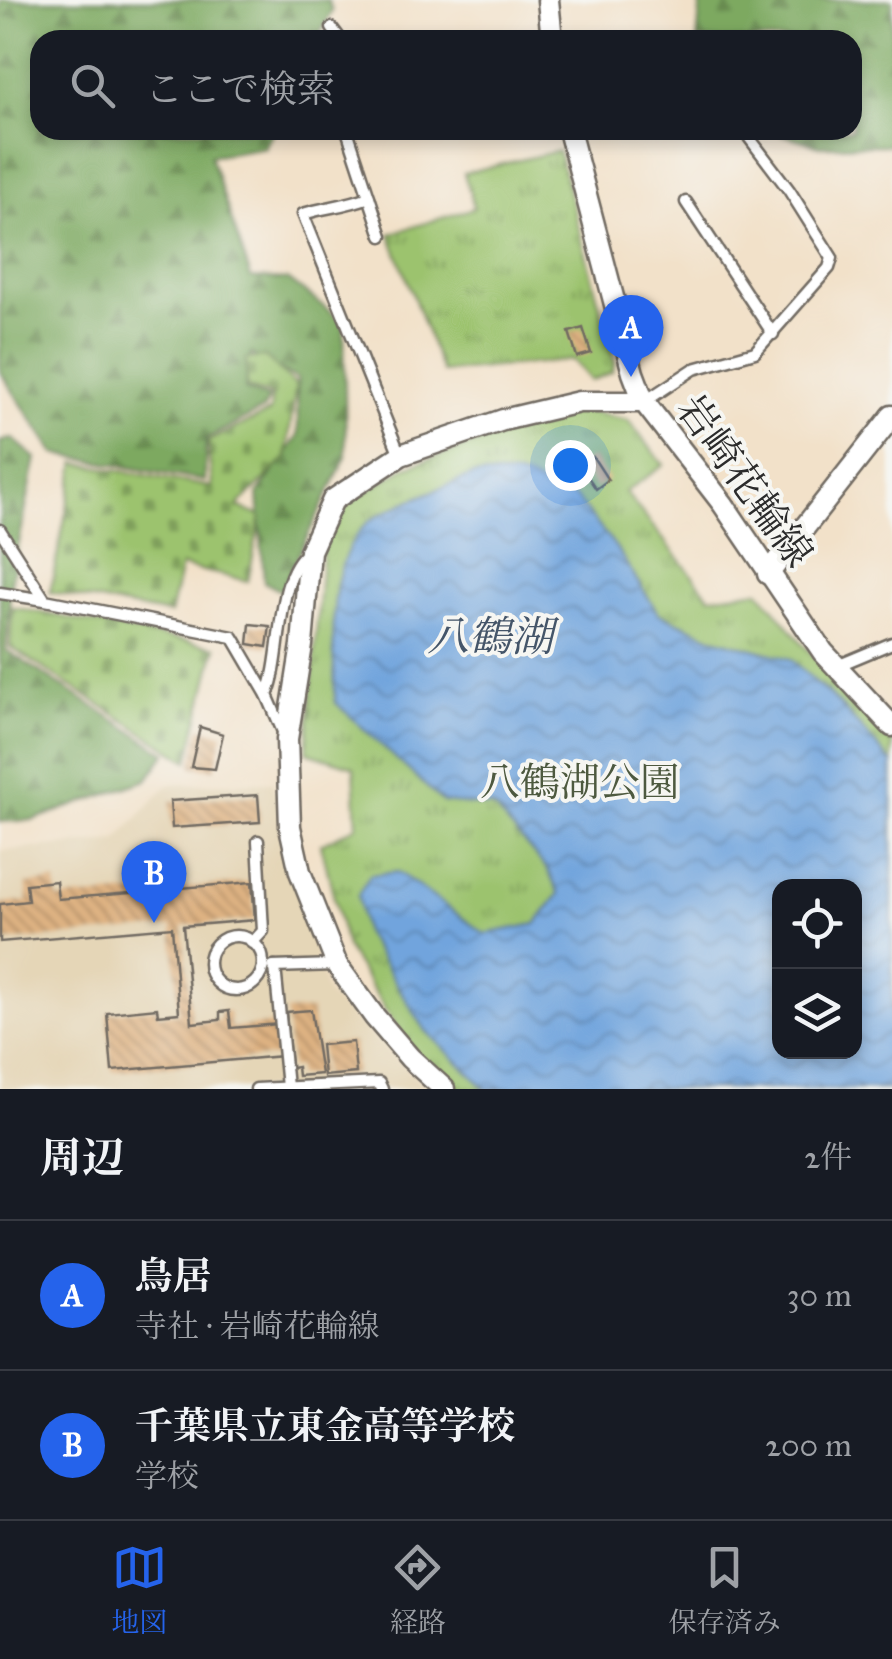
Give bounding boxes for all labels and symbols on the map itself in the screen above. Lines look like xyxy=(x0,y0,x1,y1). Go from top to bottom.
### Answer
pin: A xyxy=(598,294,664,377)
street label: 岩崎花輪線 xyxy=(666,386,824,576)
your location xyxy=(545,440,596,491)
water label: 八鶴湖 xyxy=(427,611,560,663)
park label: 八鶴湖公園 xyxy=(480,758,680,807)
pin: B xyxy=(122,840,186,923)

